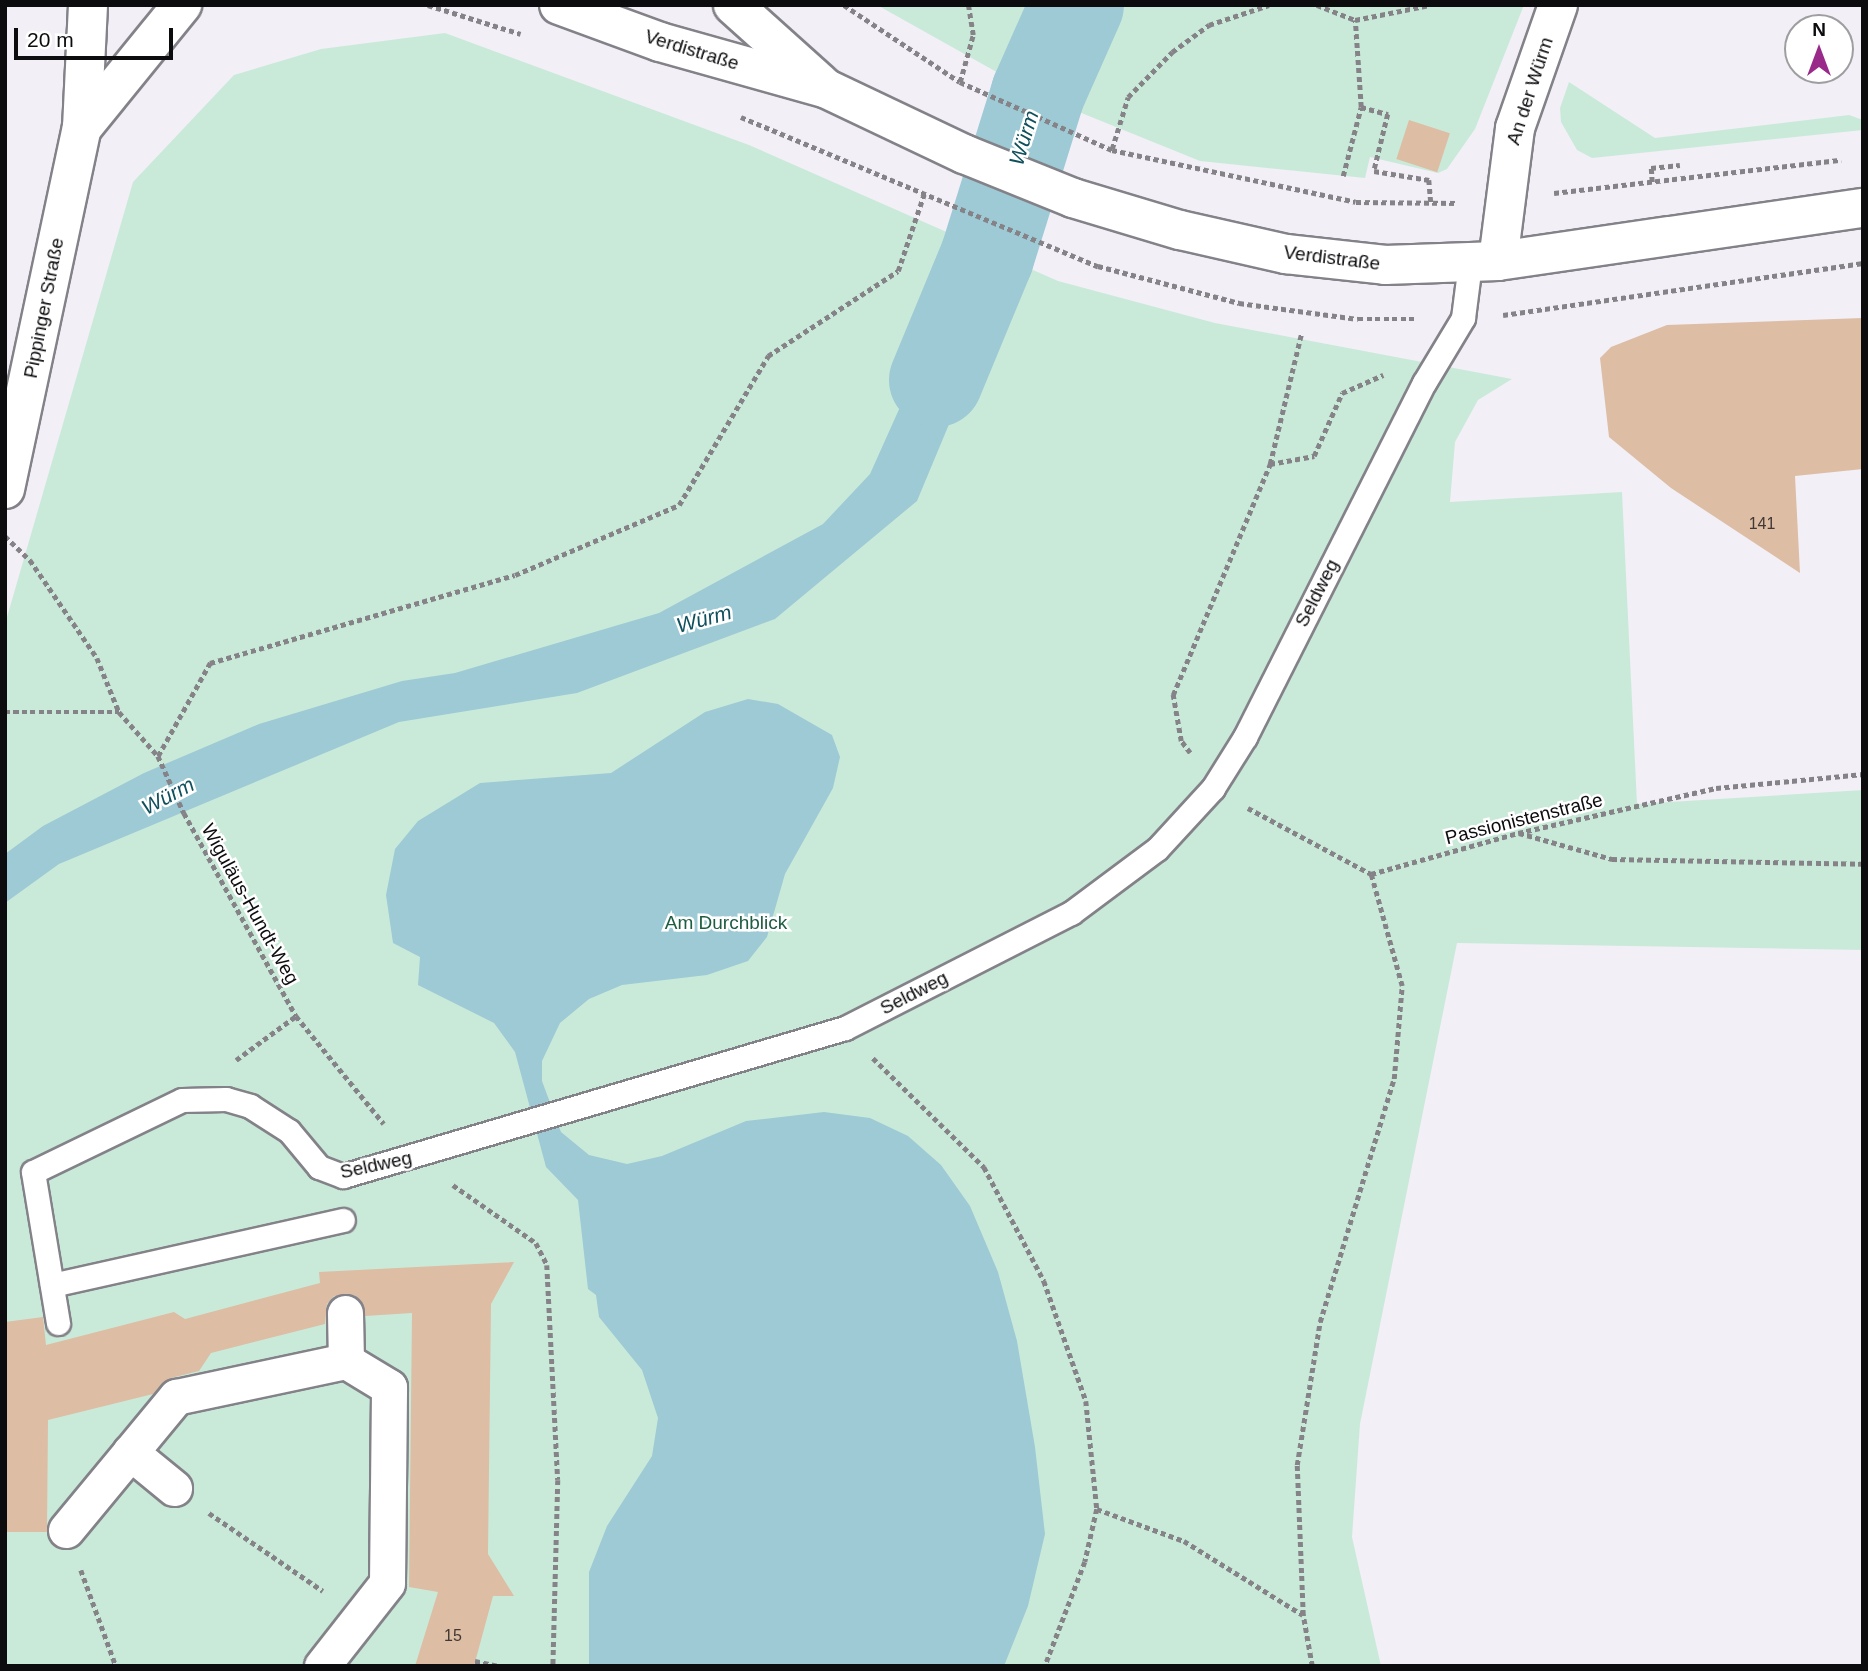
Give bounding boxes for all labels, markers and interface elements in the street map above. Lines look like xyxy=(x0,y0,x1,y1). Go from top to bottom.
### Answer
scale bar xyxy=(18,14,177,58)
north arrow xyxy=(1784,14,1854,84)
text: N xyxy=(1812,19,1826,40)
street label: Verdistraße xyxy=(642,25,742,75)
text: 20 m xyxy=(27,28,74,51)
street label: An der Würm xyxy=(1502,34,1558,148)
water label: Würm xyxy=(1004,108,1044,168)
street label: Pippinger Straße xyxy=(19,236,69,380)
street label: Verdistraße xyxy=(1282,241,1382,275)
house number: 141 xyxy=(1749,514,1775,534)
street label: Seldweg xyxy=(1290,555,1344,631)
water label: Würm xyxy=(674,600,734,638)
water label: Würm xyxy=(137,772,199,820)
street label: Passionistenstraße xyxy=(1443,788,1605,850)
street label: Wiguläus-Hundt-Weg xyxy=(196,820,304,988)
park label: Am Durchblick xyxy=(665,912,787,934)
street label: Seldweg xyxy=(876,966,952,1020)
street label: Seldweg xyxy=(338,1146,414,1184)
house number: 15 xyxy=(444,1626,462,1646)

